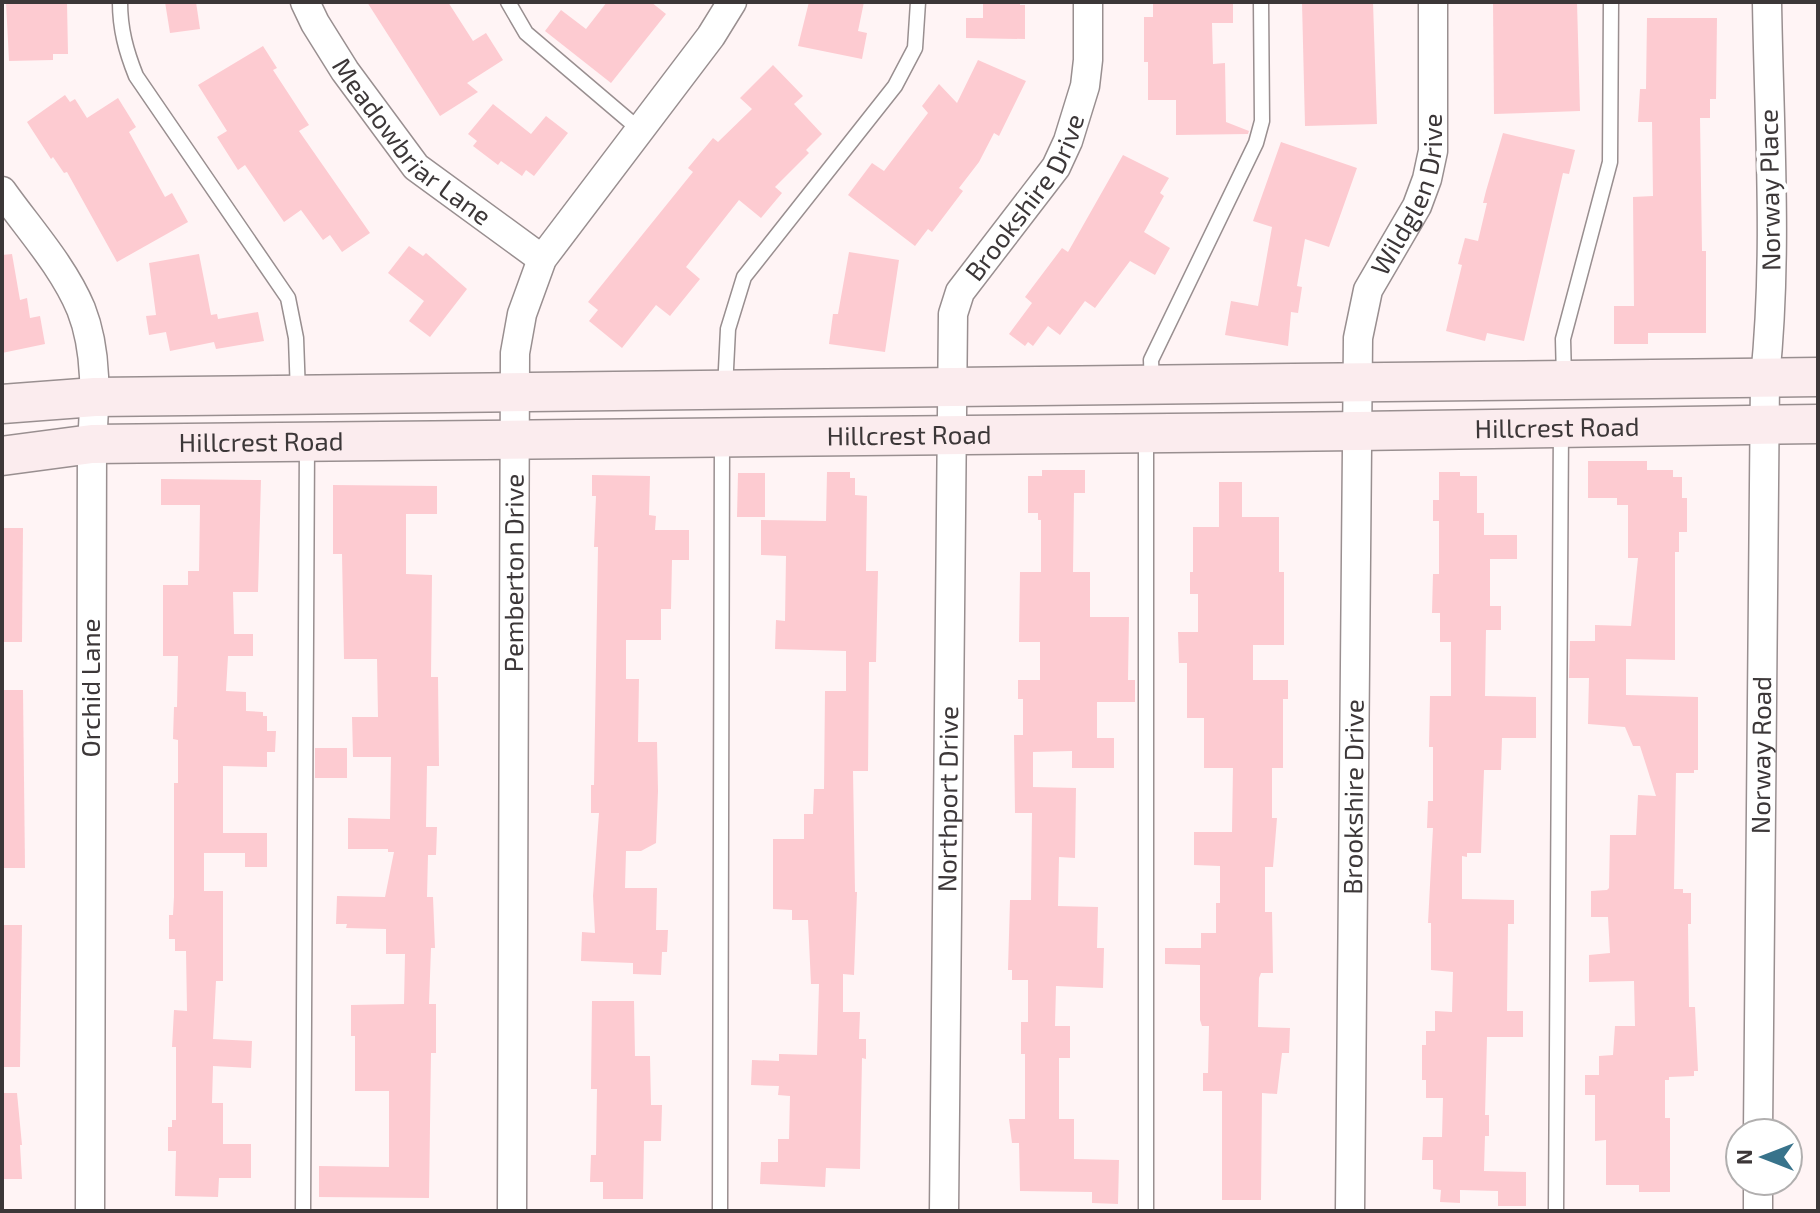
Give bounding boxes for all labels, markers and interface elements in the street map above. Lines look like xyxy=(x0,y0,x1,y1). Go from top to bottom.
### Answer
street label: Meadowbriar Lane xyxy=(327,52,498,231)
street label: Norway Place xyxy=(1752,109,1785,271)
street label: Brookshire Drive xyxy=(958,110,1089,286)
street label: Wildglen Drive xyxy=(1363,113,1447,280)
street label: Hillcrest Road xyxy=(1474,410,1640,443)
street label: Hillcrest Road xyxy=(827,418,992,450)
street label: Hillcrest Road xyxy=(179,424,344,457)
street label: Pemberton Drive xyxy=(497,474,529,672)
street label: Orchid Lane xyxy=(74,618,105,758)
street label: Norway Road xyxy=(1744,676,1776,834)
street label: Brookshire Drive xyxy=(1336,699,1369,895)
street label: Northport Drive xyxy=(930,706,963,892)
north arrow xyxy=(1724,1117,1804,1197)
text: N xyxy=(1730,1149,1756,1165)

